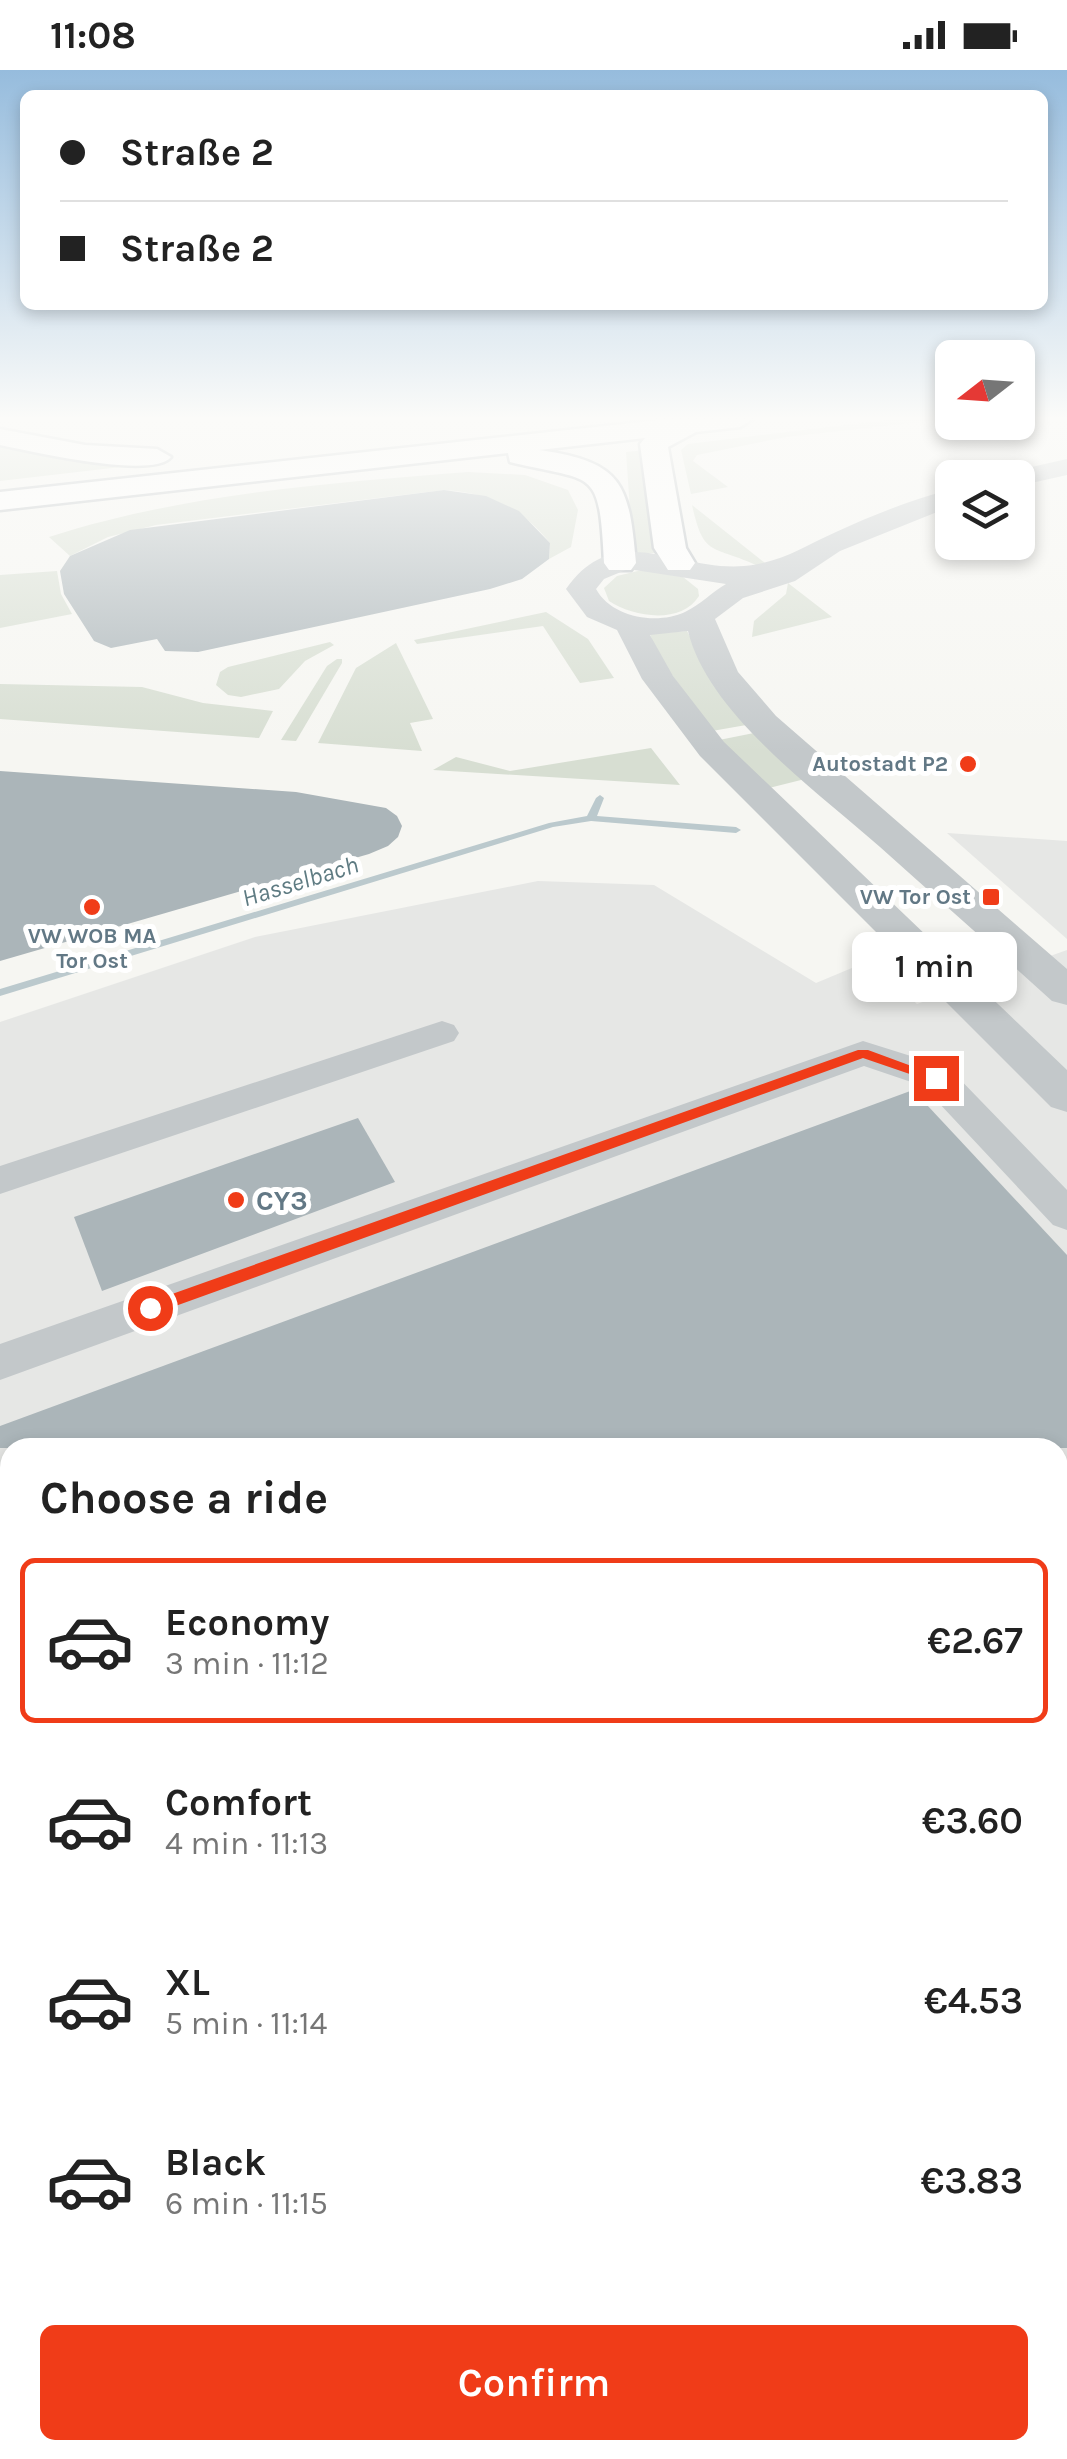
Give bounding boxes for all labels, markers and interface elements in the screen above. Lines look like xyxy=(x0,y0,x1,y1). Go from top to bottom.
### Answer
text: 11:08 xyxy=(50,13,136,58)
text: Straße 2 xyxy=(120,130,274,175)
text: Straße 2 xyxy=(120,226,274,271)
north arrow xyxy=(935,340,1035,440)
map controls xyxy=(935,340,1035,560)
button: layers xyxy=(935,460,1035,560)
place label: Autostadt P2 xyxy=(812,751,948,777)
marker: Autostadt P2 xyxy=(957,753,979,775)
water label: Hasselbach xyxy=(238,850,362,912)
place label: VW Tor Ost xyxy=(860,884,971,910)
marker: VW Tor Ost xyxy=(980,886,1002,908)
marker: VW WOB MA Tor Ost xyxy=(81,896,103,918)
place label: VW WOB MA Tor Ost xyxy=(28,923,156,974)
callout: 1 min xyxy=(854,933,1018,1003)
text: 1 min xyxy=(895,948,974,985)
route end xyxy=(914,1056,959,1101)
place label: CY3 xyxy=(256,1184,308,1217)
marker: CY3 xyxy=(225,1189,247,1211)
route start xyxy=(128,1286,173,1331)
text: Choose a ride xyxy=(40,1472,328,1524)
icon: car xyxy=(45,1596,135,1686)
text: Economy xyxy=(165,1600,329,1645)
text: €2.67 xyxy=(927,1618,1023,1663)
text: 3 min · 11:12 xyxy=(165,1645,329,1682)
icon: car xyxy=(45,1776,135,1866)
text: Comfort xyxy=(165,1780,312,1825)
text: €3.60 xyxy=(922,1798,1023,1843)
text: 4 min · 11:13 xyxy=(165,1825,328,1862)
icon: car xyxy=(45,1956,135,2046)
text: XL xyxy=(165,1960,210,2005)
text: €4.53 xyxy=(924,1978,1023,2023)
text: 5 min · 11:14 xyxy=(165,2005,327,2042)
icon: car xyxy=(45,2136,135,2226)
text: Black xyxy=(165,2140,266,2185)
text: €3.83 xyxy=(920,2158,1023,2203)
text: 6 min · 11:15 xyxy=(165,2185,328,2222)
button: Confirm xyxy=(40,2325,1028,2440)

